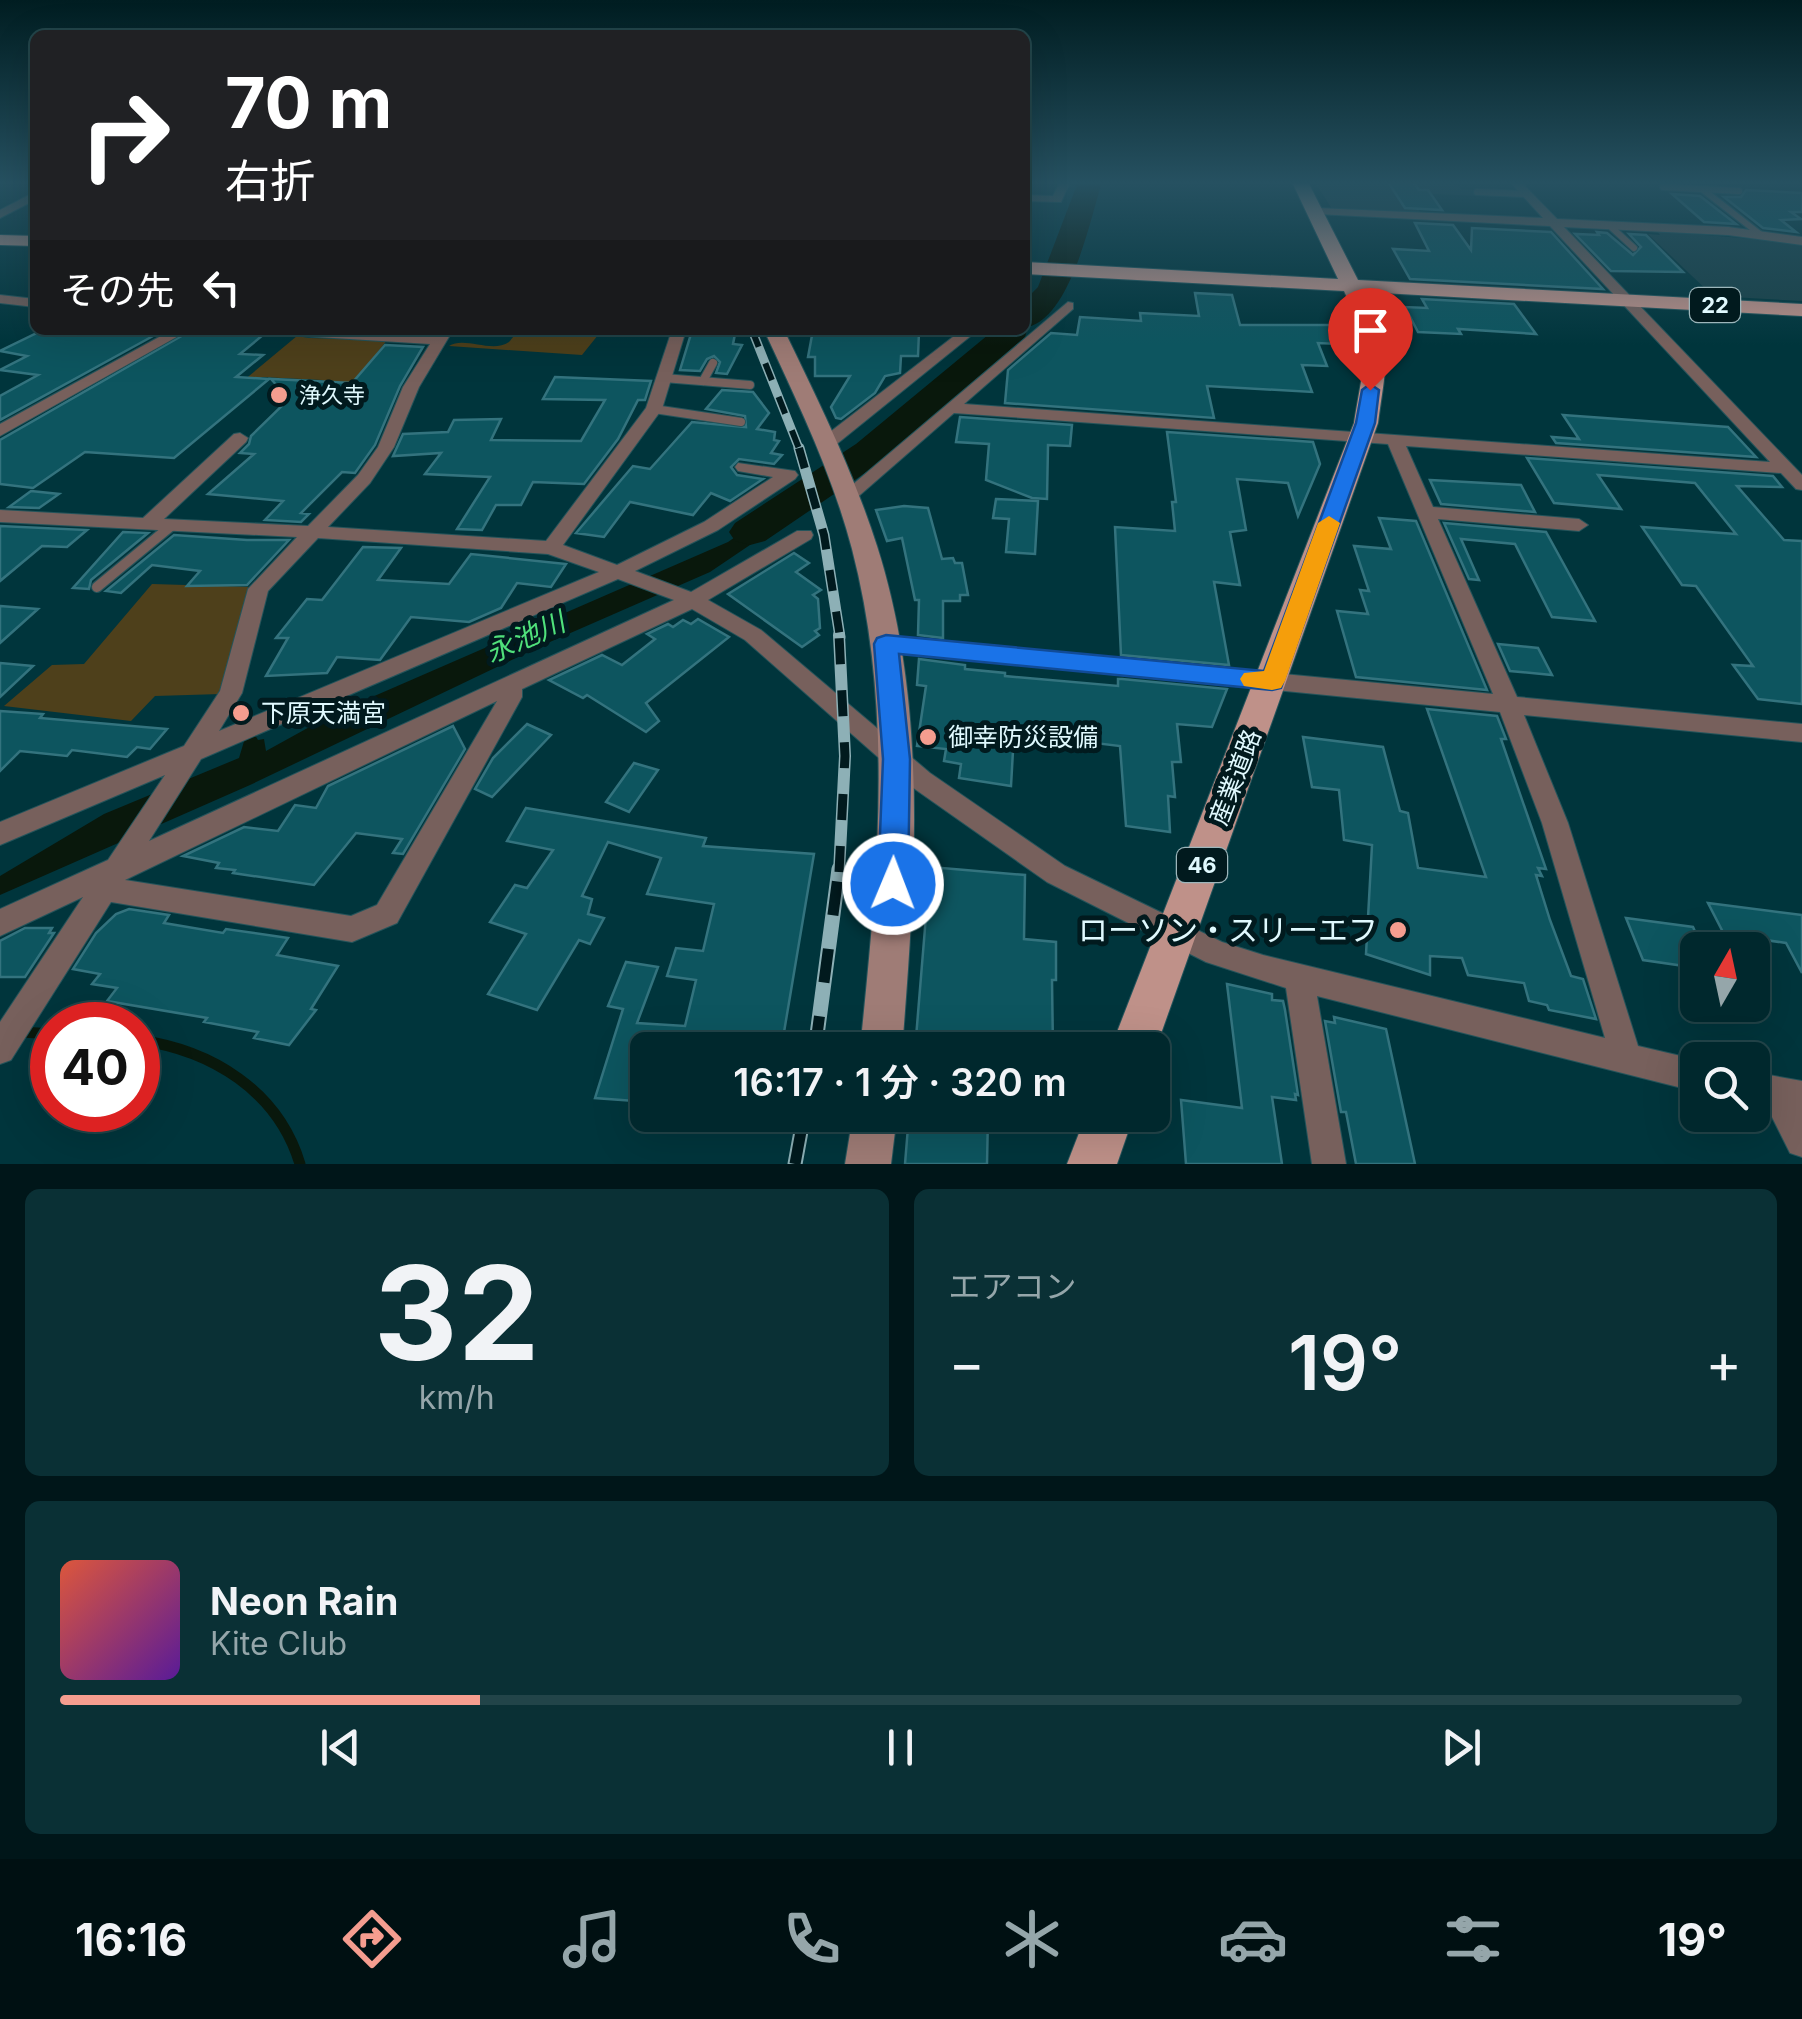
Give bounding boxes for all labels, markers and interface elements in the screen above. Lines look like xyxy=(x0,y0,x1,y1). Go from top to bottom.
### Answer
text: 70 m xyxy=(225,60,392,145)
icon: right xyxy=(60,70,190,200)
text: 右折 xyxy=(225,153,315,208)
icon: left xyxy=(194,260,249,315)
text: その先 xyxy=(60,267,174,313)
pin xyxy=(1328,288,1413,391)
road number: 22 xyxy=(1690,288,1740,322)
icon: arrive xyxy=(1343,303,1398,358)
place label: 浄久寺 xyxy=(299,382,365,408)
marker: 浄久寺 xyxy=(268,384,290,406)
water label: 永池川 xyxy=(480,603,573,670)
place label: 下原天満宮 xyxy=(261,698,386,728)
marker: 下原天満宮 xyxy=(230,702,252,724)
place label: 御幸防災設備 xyxy=(948,722,1098,752)
street label: 産業道路 xyxy=(1203,725,1267,829)
marker: 御幸防災設備 xyxy=(917,726,939,748)
position arrow xyxy=(841,832,945,936)
road number: 46 xyxy=(1177,848,1227,882)
place label: ローソン・スリーエフ xyxy=(1078,912,1378,948)
marker: ローソン・スリーエフ xyxy=(1387,919,1409,941)
north arrow xyxy=(1680,932,1770,1022)
map controls xyxy=(1680,932,1770,1132)
speed limit sign: 40 xyxy=(30,1002,160,1132)
button: search xyxy=(1680,1042,1770,1132)
text: 16:17 · 1 分 · 320 m xyxy=(733,1059,1067,1105)
text: 32 xyxy=(374,1234,540,1391)
text: エアコン xyxy=(949,1267,1077,1306)
text: 19° xyxy=(1288,1317,1402,1408)
text: − xyxy=(949,1330,985,1396)
text: + xyxy=(1706,1330,1742,1396)
text: km/h xyxy=(419,1378,495,1417)
text: Neon Rain xyxy=(210,1578,398,1624)
text: Kite Club xyxy=(210,1624,347,1663)
icon: previous xyxy=(313,1720,368,1775)
icon: pause xyxy=(873,1720,928,1775)
icon: next xyxy=(1434,1720,1489,1775)
icon: directions xyxy=(337,1904,407,1974)
icon: music xyxy=(557,1904,627,1974)
icon: phone xyxy=(777,1904,847,1974)
icon: climate xyxy=(997,1904,1067,1974)
icon: car xyxy=(1218,1904,1288,1974)
icon: filters xyxy=(1438,1904,1508,1974)
text: 16:16 xyxy=(75,1912,187,1967)
text: 19° xyxy=(1658,1912,1727,1967)

